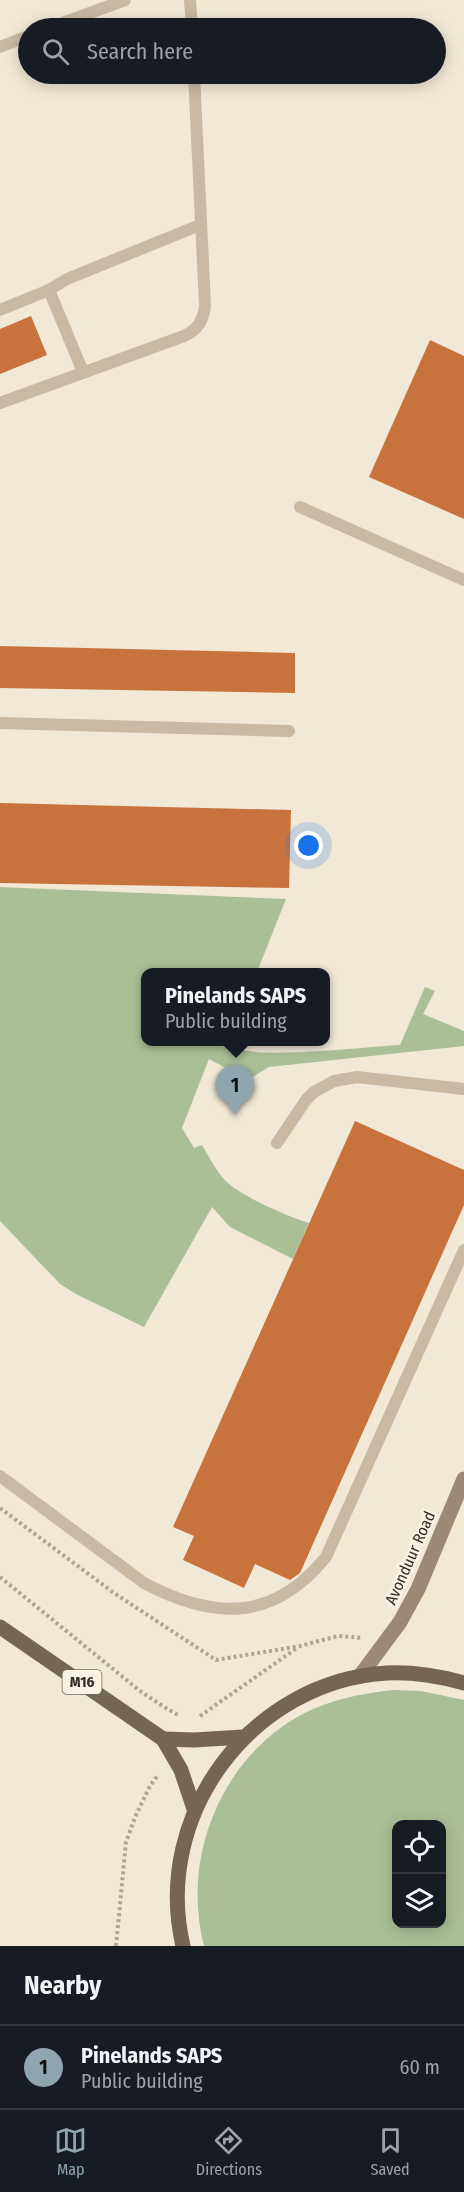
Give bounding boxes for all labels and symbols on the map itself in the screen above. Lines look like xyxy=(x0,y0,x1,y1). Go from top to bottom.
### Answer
your location xyxy=(294,831,323,860)
pin: 1 xyxy=(216,1066,254,1115)
street label: Avonduur Road xyxy=(381,1508,439,1608)
road number: M16 xyxy=(62,1670,101,1694)

